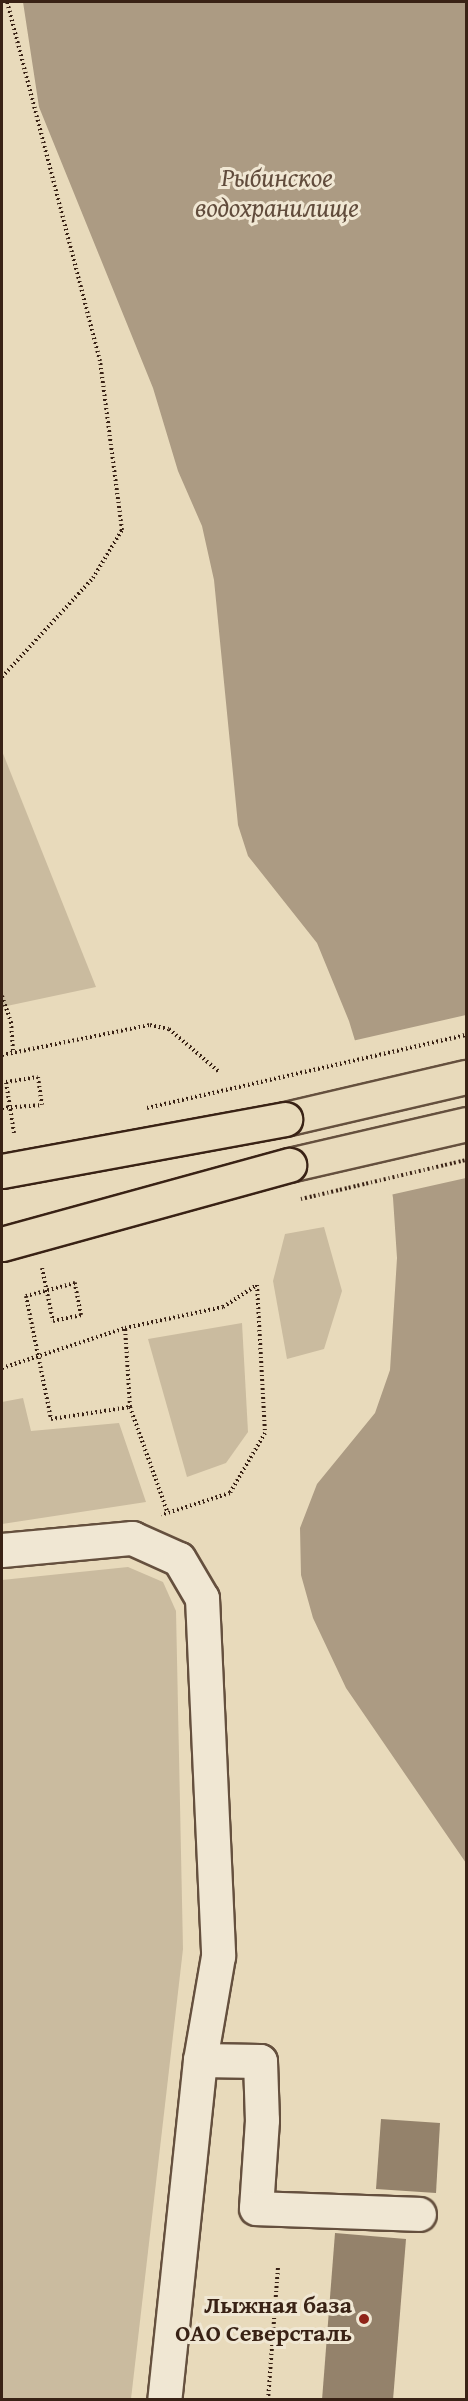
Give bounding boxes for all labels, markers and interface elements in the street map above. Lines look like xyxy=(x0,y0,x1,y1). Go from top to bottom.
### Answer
water label: Рыбинское водохранилище xyxy=(195,161,359,222)
place label: Лыжная база ОАО Северсталь xyxy=(175,2291,352,2347)
marker: Лыжная база ОАО Северсталь xyxy=(357,2312,371,2326)

